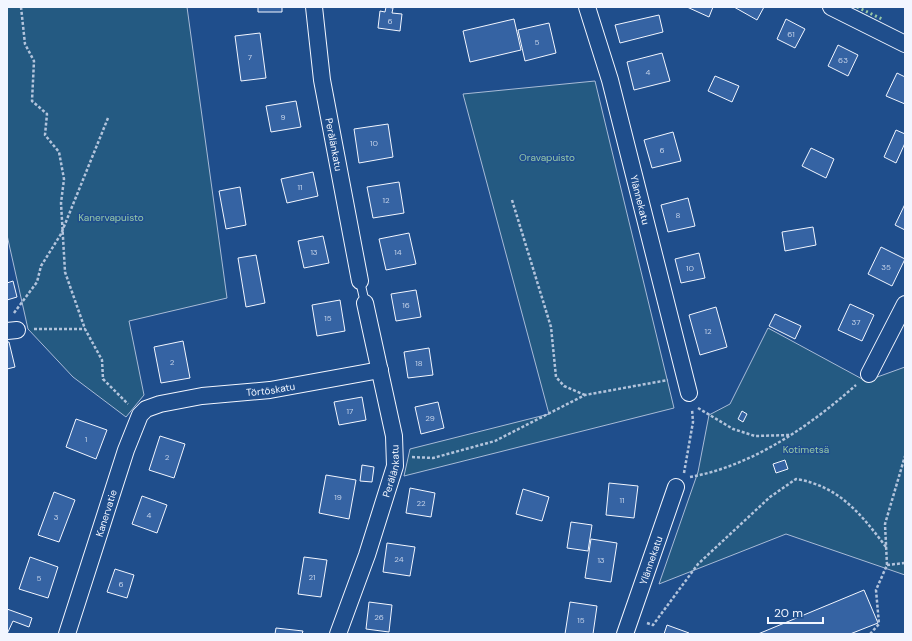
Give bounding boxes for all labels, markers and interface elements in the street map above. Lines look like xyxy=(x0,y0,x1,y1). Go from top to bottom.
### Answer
house number: 6 xyxy=(387,16,393,26)
house number: 61 xyxy=(787,29,795,39)
house number: 5 xyxy=(535,37,540,47)
house number: 7 xyxy=(248,52,252,62)
house number: 63 xyxy=(838,55,848,65)
house number: 4 xyxy=(646,67,651,77)
house number: 9 xyxy=(280,112,286,122)
street label: Perälänkatu xyxy=(322,117,345,172)
house number: 10 xyxy=(370,138,379,148)
house number: 6 xyxy=(659,145,665,155)
park label: Oravapuisto xyxy=(519,151,575,164)
street label: Ylännekatu xyxy=(627,174,652,226)
house number: 11 xyxy=(298,182,303,192)
house number: 12 xyxy=(382,195,390,205)
house number: 8 xyxy=(676,210,681,220)
park label: Kanervapuisto xyxy=(78,211,144,224)
house number: 13 xyxy=(310,247,318,257)
house number: 14 xyxy=(394,247,402,257)
house number: 35 xyxy=(881,262,891,272)
house number: 10 xyxy=(686,263,695,273)
house number: 16 xyxy=(402,300,410,310)
house number: 15 xyxy=(324,313,332,323)
house number: 37 xyxy=(852,317,860,327)
house number: 12 xyxy=(704,326,712,336)
house number: 2 xyxy=(170,357,175,367)
house number: 18 xyxy=(415,358,423,368)
street label: Törtöskatu xyxy=(246,380,296,399)
house number: 17 xyxy=(347,406,353,416)
house number: 29 xyxy=(425,413,435,423)
house number: 1 xyxy=(85,434,87,444)
park label: Kotimetsä xyxy=(783,443,829,456)
street label: Perälänkatu xyxy=(380,444,402,499)
house number: 2 xyxy=(165,452,170,462)
street label: Kanervatie xyxy=(93,488,120,538)
house number: 19 xyxy=(334,492,342,502)
house number: 11 xyxy=(620,495,625,505)
house number: 22 xyxy=(416,498,426,508)
house number: 4 xyxy=(147,510,152,520)
house number: 3 xyxy=(54,512,59,522)
street label: Ylännekatu xyxy=(637,534,666,587)
house number: 24 xyxy=(394,554,404,564)
house number: 13 xyxy=(597,555,605,565)
house number: 21 xyxy=(308,572,316,582)
house number: 5 xyxy=(37,573,42,583)
house number: 6 xyxy=(118,579,124,589)
scale bar xyxy=(768,599,823,625)
text: 20 m xyxy=(774,605,803,621)
house number: 26 xyxy=(374,612,384,622)
house number: 15 xyxy=(577,615,585,625)

